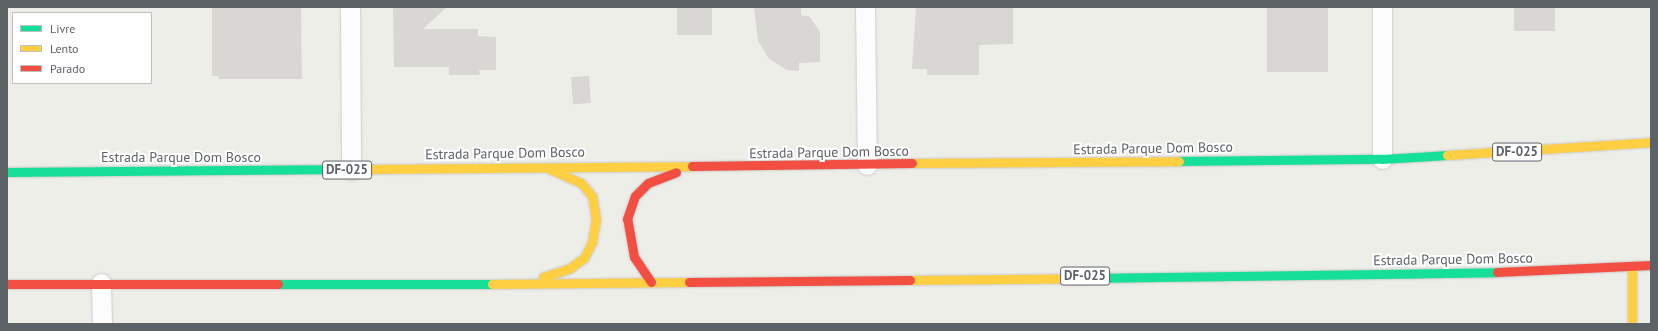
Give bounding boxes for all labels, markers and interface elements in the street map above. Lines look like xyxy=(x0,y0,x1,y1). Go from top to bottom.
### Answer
legend xyxy=(12,12,152,84)
text: Livre xyxy=(50,21,75,36)
text: Lento xyxy=(50,41,79,56)
text: Parado xyxy=(50,61,85,76)
street label: Estrada Parque Dom Bosco xyxy=(1073,138,1233,158)
road number: DF-025 xyxy=(1492,141,1542,163)
street label: Estrada Parque Dom Bosco xyxy=(749,142,909,162)
street label: Estrada Parque Dom Bosco xyxy=(425,143,585,163)
street label: Estrada Parque Dom Bosco xyxy=(101,149,261,165)
road number: DF-025 xyxy=(322,159,372,181)
street label: Estrada Parque Dom Bosco xyxy=(1373,249,1533,269)
road number: DF-025 xyxy=(1060,265,1110,287)

